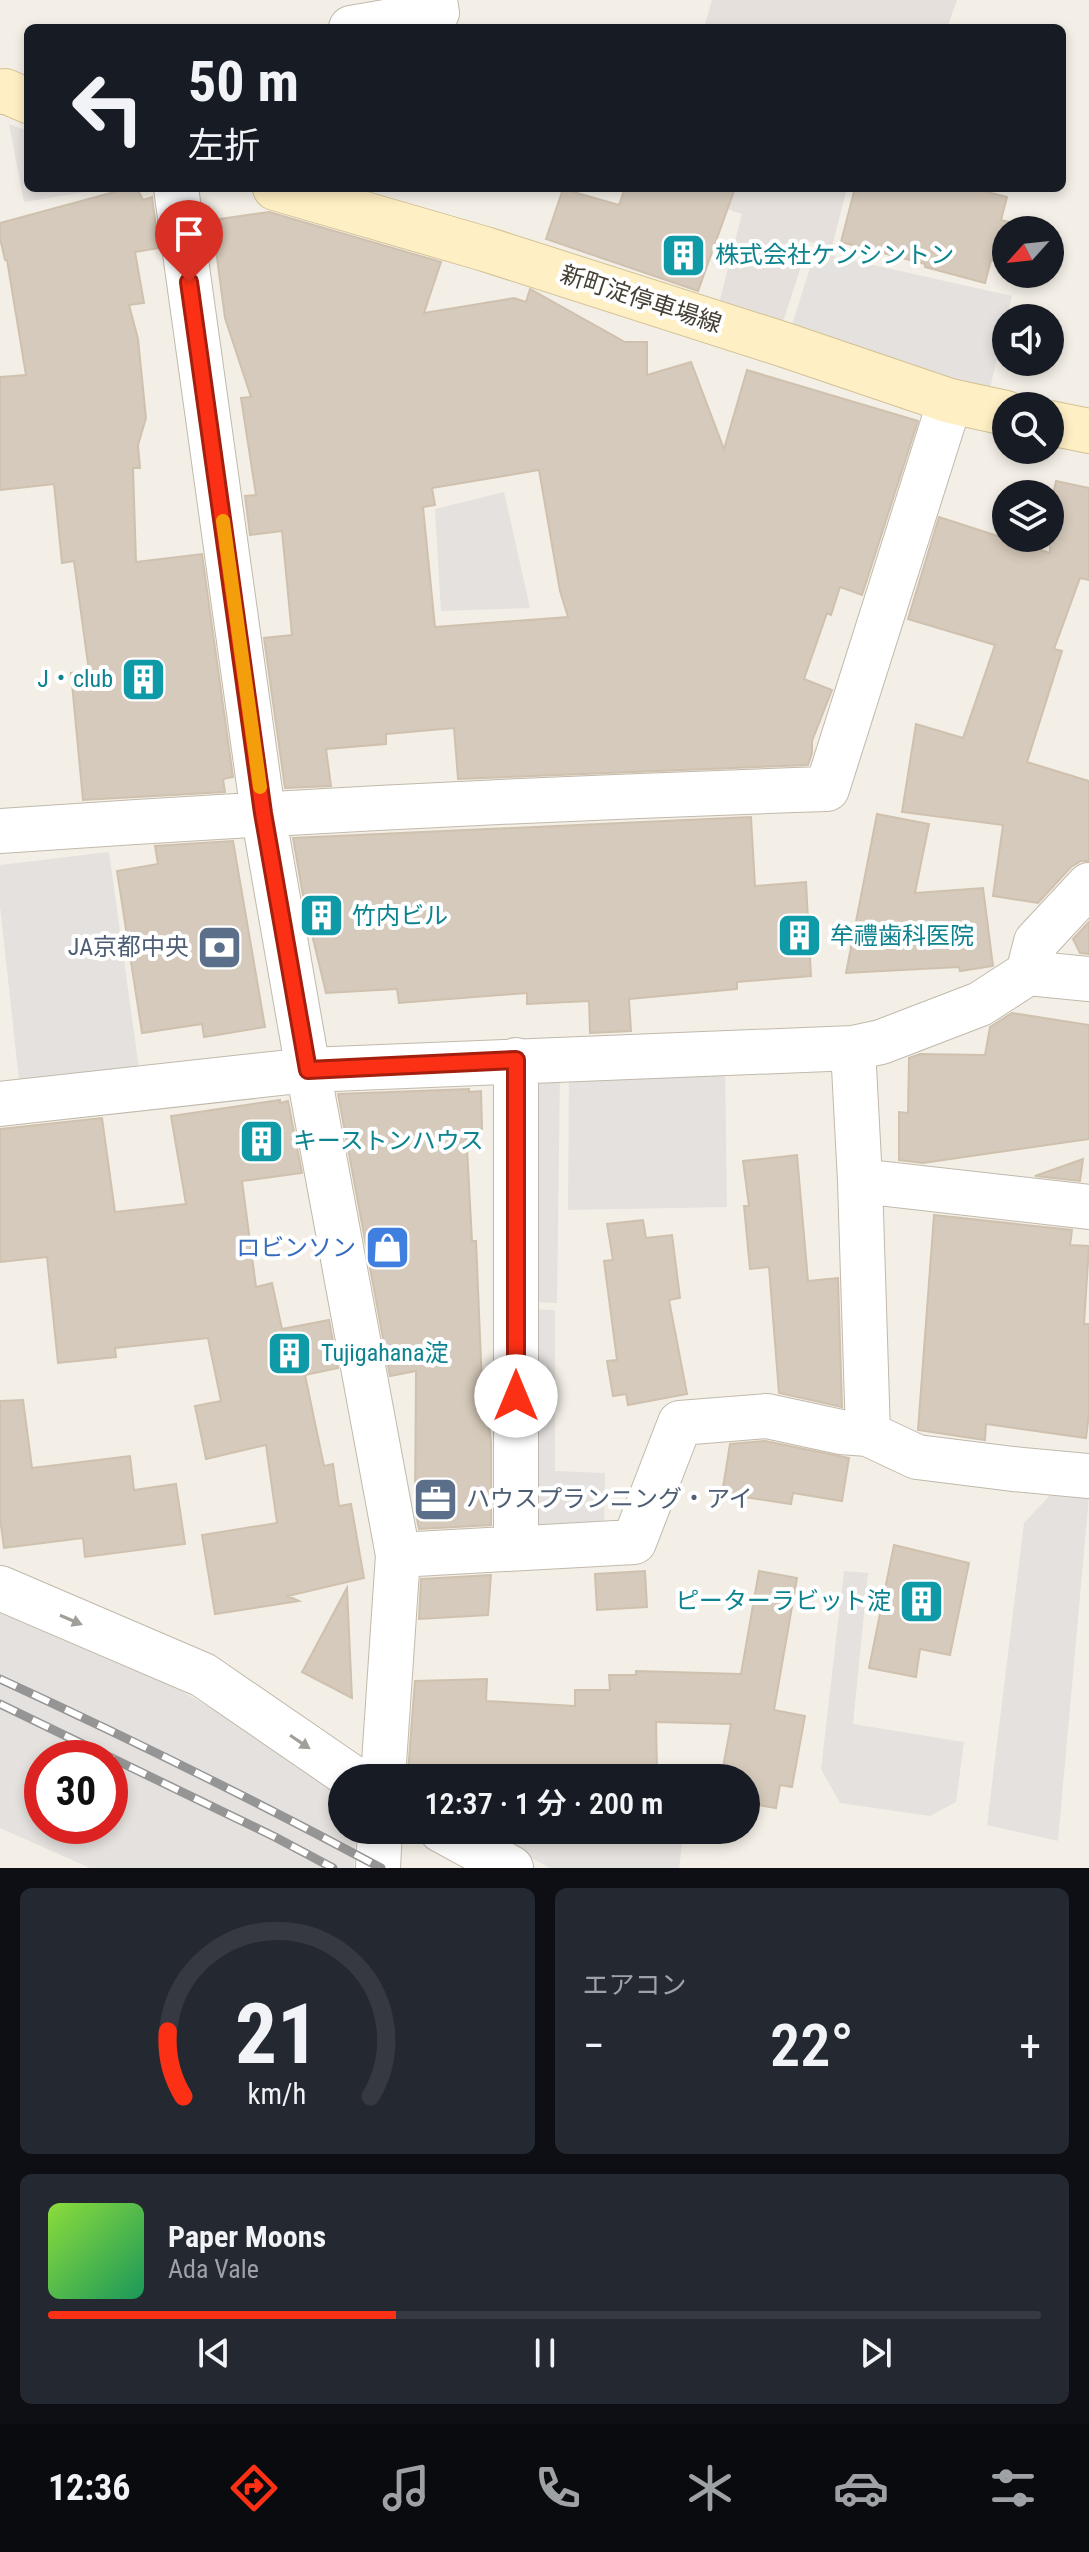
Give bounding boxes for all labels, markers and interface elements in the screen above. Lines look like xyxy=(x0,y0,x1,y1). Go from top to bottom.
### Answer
text: 50 m xyxy=(188,49,299,115)
icon: left xyxy=(56,56,160,160)
text: 左折 xyxy=(188,125,260,167)
pin xyxy=(155,200,223,282)
icon: arrive xyxy=(167,212,211,256)
north arrow xyxy=(992,216,1064,288)
map controls xyxy=(992,216,1064,552)
building icon: 株式会社ケンシントン xyxy=(660,231,708,279)
place label: 株式会社ケンシントン xyxy=(715,241,954,269)
street label: 新町淀停車場線 xyxy=(557,260,725,338)
button: sound xyxy=(992,304,1064,376)
button: search xyxy=(992,392,1064,464)
button: layers xyxy=(992,480,1064,552)
building icon: J・club xyxy=(120,655,168,703)
place label: J・club xyxy=(37,665,113,693)
building icon: 竹内ビル xyxy=(297,892,345,940)
place label: 竹内ビル xyxy=(352,902,448,930)
building icon: 牟禮歯科医院 xyxy=(775,912,823,960)
place label: 牟禮歯科医院 xyxy=(830,922,974,950)
bank icon: JA京都中央 xyxy=(196,923,244,971)
place label: JA京都中央 xyxy=(68,933,189,961)
building icon: キーストンハウス xyxy=(238,1117,286,1165)
place label: キーストンハウス xyxy=(293,1127,484,1155)
shop icon: ロビンソン xyxy=(363,1224,411,1272)
place label: ロビンソン xyxy=(236,1234,356,1262)
building icon: Tujigahana淀 xyxy=(266,1329,314,1377)
place label: Tujigahana淀 xyxy=(321,1339,448,1367)
position arrow xyxy=(474,1354,558,1438)
office icon: ハウスプランニング・アイ xyxy=(411,1475,459,1523)
place label: ハウスプランニング・アイ xyxy=(466,1485,753,1513)
building icon: ピーターラビット淀 xyxy=(898,1577,946,1625)
place label: ピーターラビット淀 xyxy=(675,1587,891,1615)
one-way arrow xyxy=(59,1614,83,1627)
one-way arrow xyxy=(289,1734,310,1749)
speed limit sign: 30 xyxy=(24,1740,128,1844)
text: 12:37 · 1 分 · 200 m xyxy=(425,1786,663,1821)
text: エアコン xyxy=(583,1970,687,2000)
text: 21 xyxy=(235,1986,319,2083)
text: 22° xyxy=(770,2010,854,2081)
text: − xyxy=(583,2020,605,2072)
text: + xyxy=(1019,2020,1041,2072)
text: km/h xyxy=(248,2077,307,2111)
text: Paper Moons xyxy=(168,2219,326,2254)
text: Ada Vale xyxy=(168,2254,259,2284)
icon: previous xyxy=(192,2331,236,2375)
icon: pause xyxy=(523,2331,567,2375)
icon: next xyxy=(854,2331,898,2375)
icon: directions xyxy=(226,2460,282,2516)
icon: music xyxy=(378,2460,434,2516)
icon: phone xyxy=(530,2460,586,2516)
icon: climate xyxy=(682,2460,738,2516)
icon: car xyxy=(833,2460,889,2516)
icon: filters xyxy=(985,2460,1041,2516)
text: 12:36 xyxy=(48,2467,131,2509)

